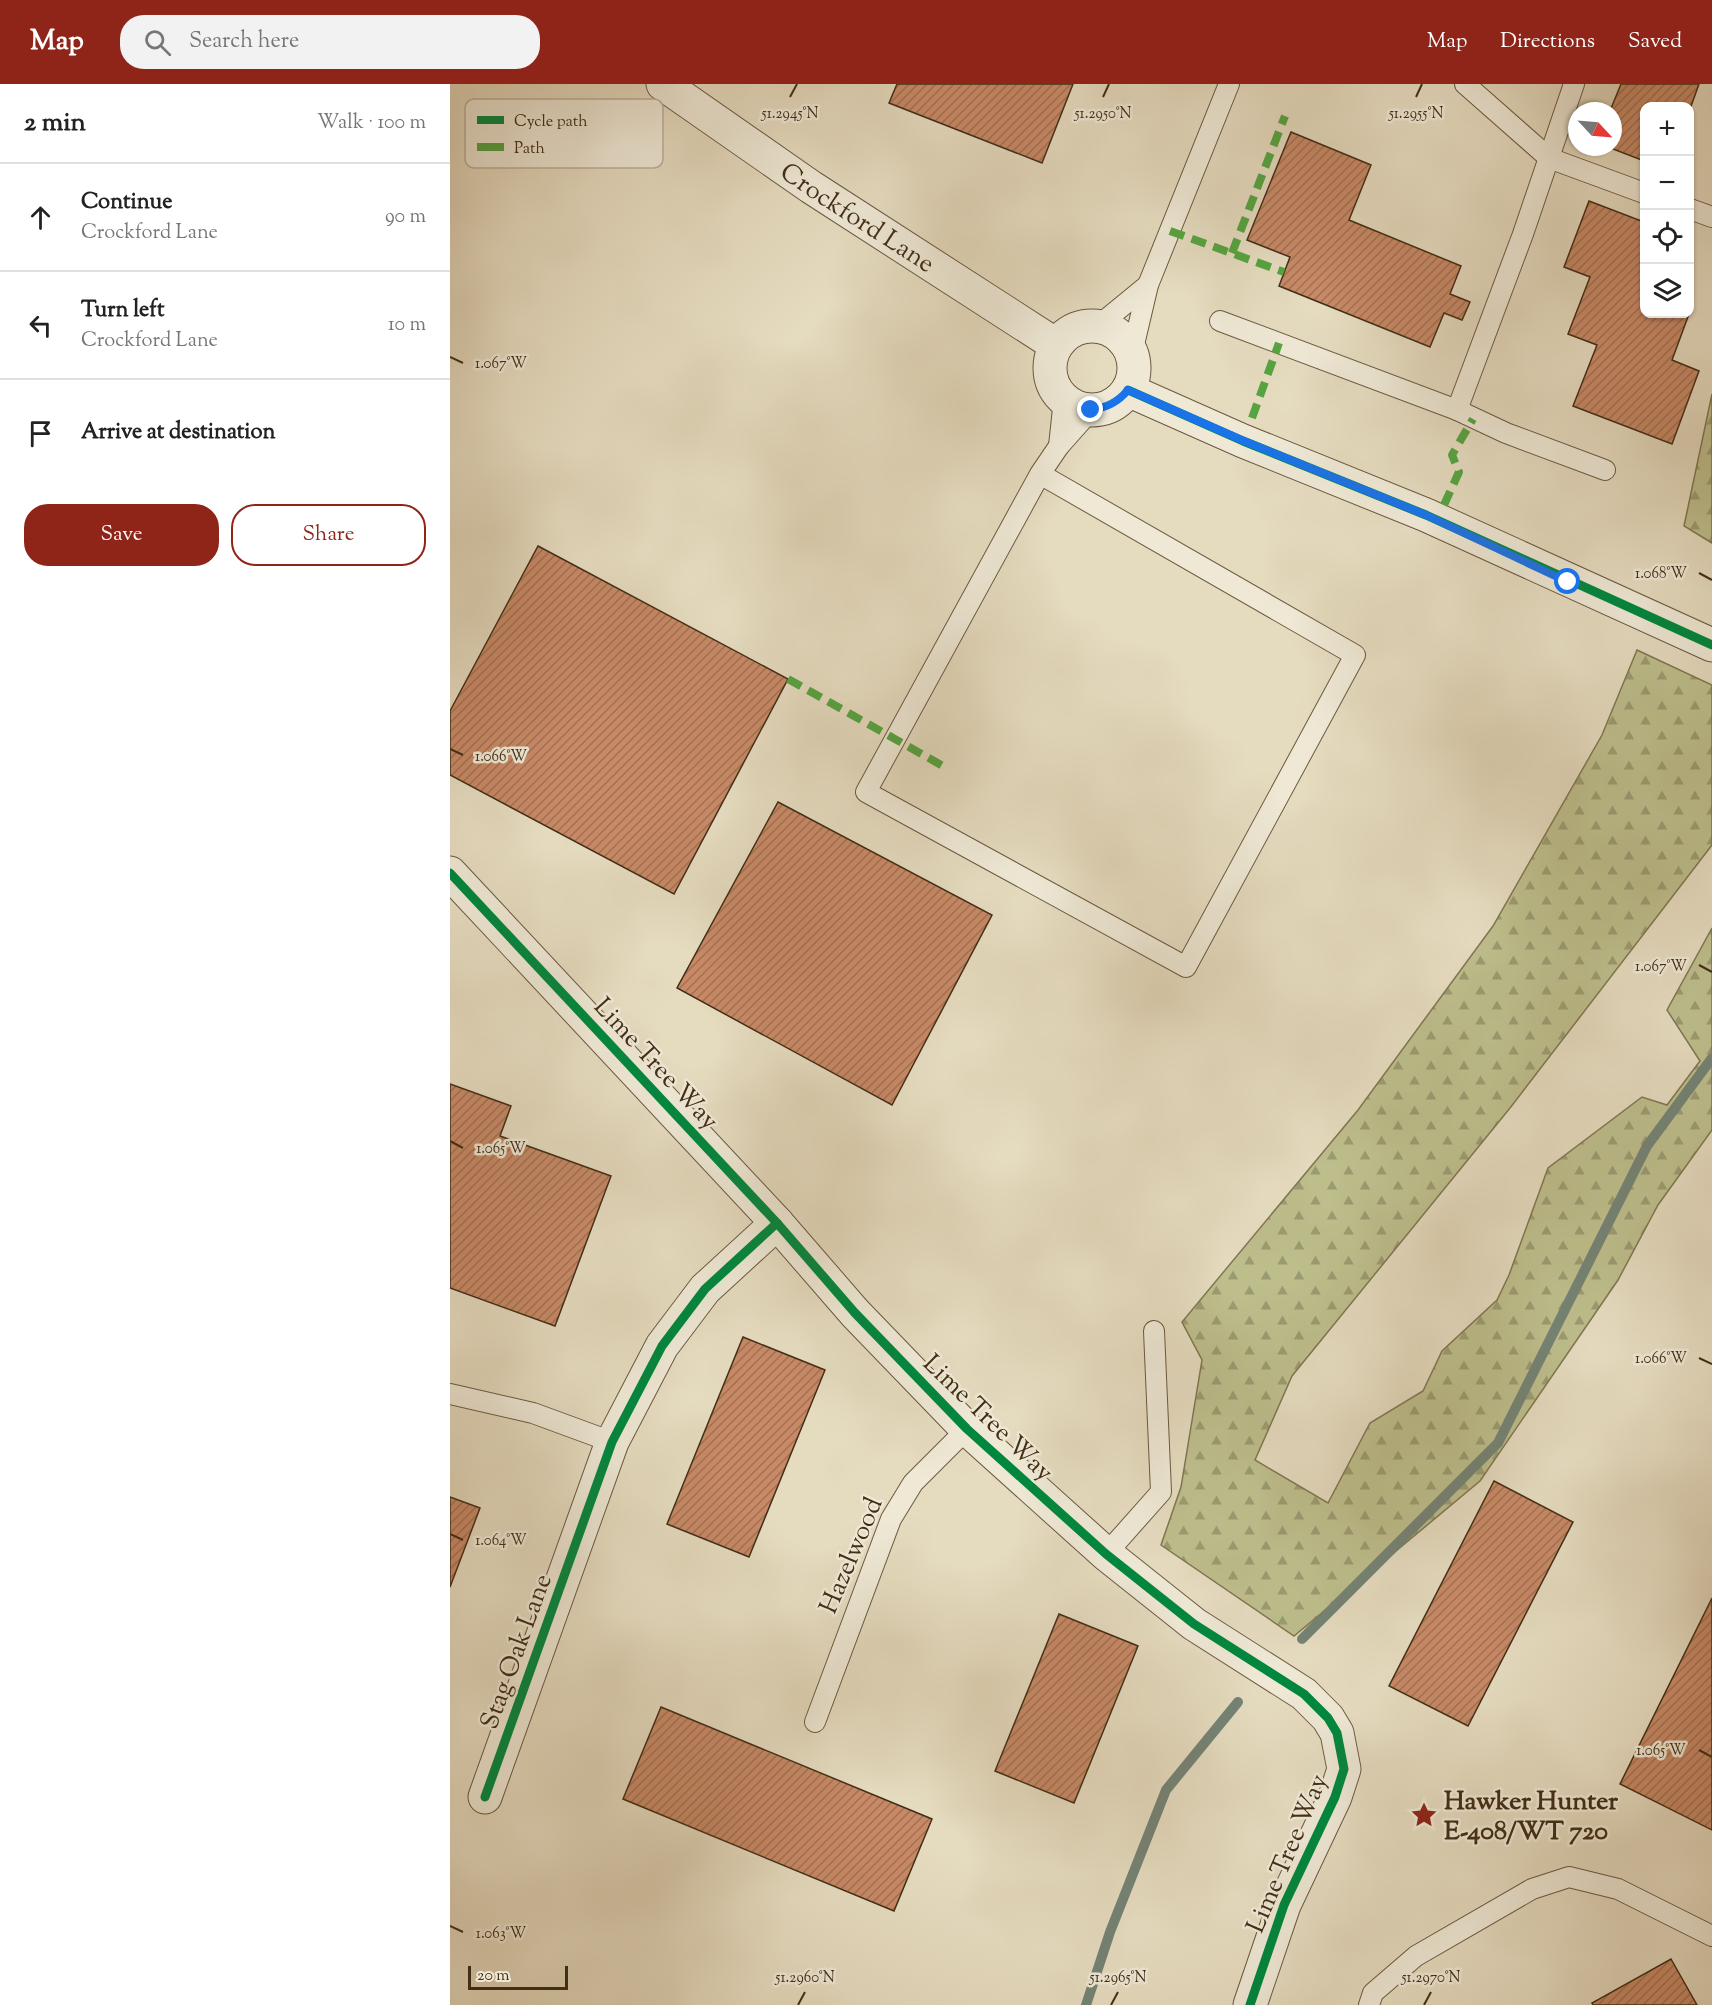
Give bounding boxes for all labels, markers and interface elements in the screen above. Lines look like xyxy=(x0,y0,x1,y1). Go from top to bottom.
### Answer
search box xyxy=(120,15,540,69)
text: Map xyxy=(30,22,84,62)
icon: search xyxy=(141,26,174,59)
text: Search here xyxy=(189,26,299,58)
text: Map xyxy=(1427,27,1467,57)
text: Directions xyxy=(1500,27,1595,57)
text: Saved xyxy=(1628,27,1682,57)
legend xyxy=(465,99,663,168)
north arrow xyxy=(1568,102,1622,156)
map controls xyxy=(1640,102,1694,318)
button: + xyxy=(1640,102,1694,156)
text: 51.2945°N xyxy=(761,104,818,125)
text: 51.2950°N xyxy=(1073,104,1132,125)
text: 51.2955°N xyxy=(1388,104,1443,125)
text: 2 min xyxy=(24,105,86,142)
text: Walk · 100 m xyxy=(317,109,426,138)
text: Cycle path xyxy=(514,111,588,134)
text: Path xyxy=(514,138,545,161)
street label: Crockford Lane xyxy=(772,155,941,283)
button: − xyxy=(1640,156,1694,210)
text: Continue xyxy=(81,187,172,219)
icon: ahead xyxy=(24,201,57,234)
text: 90 m xyxy=(385,203,426,232)
button: locate xyxy=(1640,210,1694,264)
text: Crockford Lane xyxy=(81,219,218,248)
button: layers xyxy=(1640,264,1694,318)
text: Turn left xyxy=(81,295,164,327)
icon: left xyxy=(24,309,57,342)
text: 10 m xyxy=(388,311,426,340)
text: Crockford Lane xyxy=(81,327,218,356)
text: 1.067°W xyxy=(475,354,527,375)
route end xyxy=(1077,396,1103,422)
icon: arrive xyxy=(24,417,57,450)
text: Arrive at destination xyxy=(81,417,276,449)
button: Save xyxy=(24,504,219,566)
button: Share xyxy=(231,504,426,566)
text: 1.068°W xyxy=(1635,564,1687,585)
route start xyxy=(1554,568,1580,594)
text: 1.066°W xyxy=(475,747,527,768)
text: 1.067°W xyxy=(1635,957,1687,978)
street label: Lime Tree Way xyxy=(584,990,726,1139)
text: 1.065°W xyxy=(476,1139,526,1160)
street label: Lime Tree Way xyxy=(913,1347,1061,1491)
text: 1.066°W xyxy=(1635,1349,1687,1370)
street label: Hazelwood xyxy=(811,1492,894,1620)
text: 1.064°W xyxy=(475,1531,527,1552)
street label: Stag Oak Lane xyxy=(472,1569,563,1735)
text: 1.065°W xyxy=(1636,1741,1686,1762)
street label: Lime Tree Way xyxy=(1238,1769,1338,1939)
place label: Hawker Hunter E-408/WT 720 xyxy=(1444,1784,1618,1851)
place icon: Hawker Hunter E-408/WT 720 xyxy=(1409,1800,1439,1830)
text: 1.063°W xyxy=(476,1924,527,1945)
scale bar xyxy=(468,1963,568,1990)
text: 20 m xyxy=(477,1965,510,1988)
text: 51.2960°N xyxy=(774,1968,835,1989)
text: 51.2965°N xyxy=(1089,1968,1146,1989)
text: 51.2970°N xyxy=(1400,1968,1461,1989)

